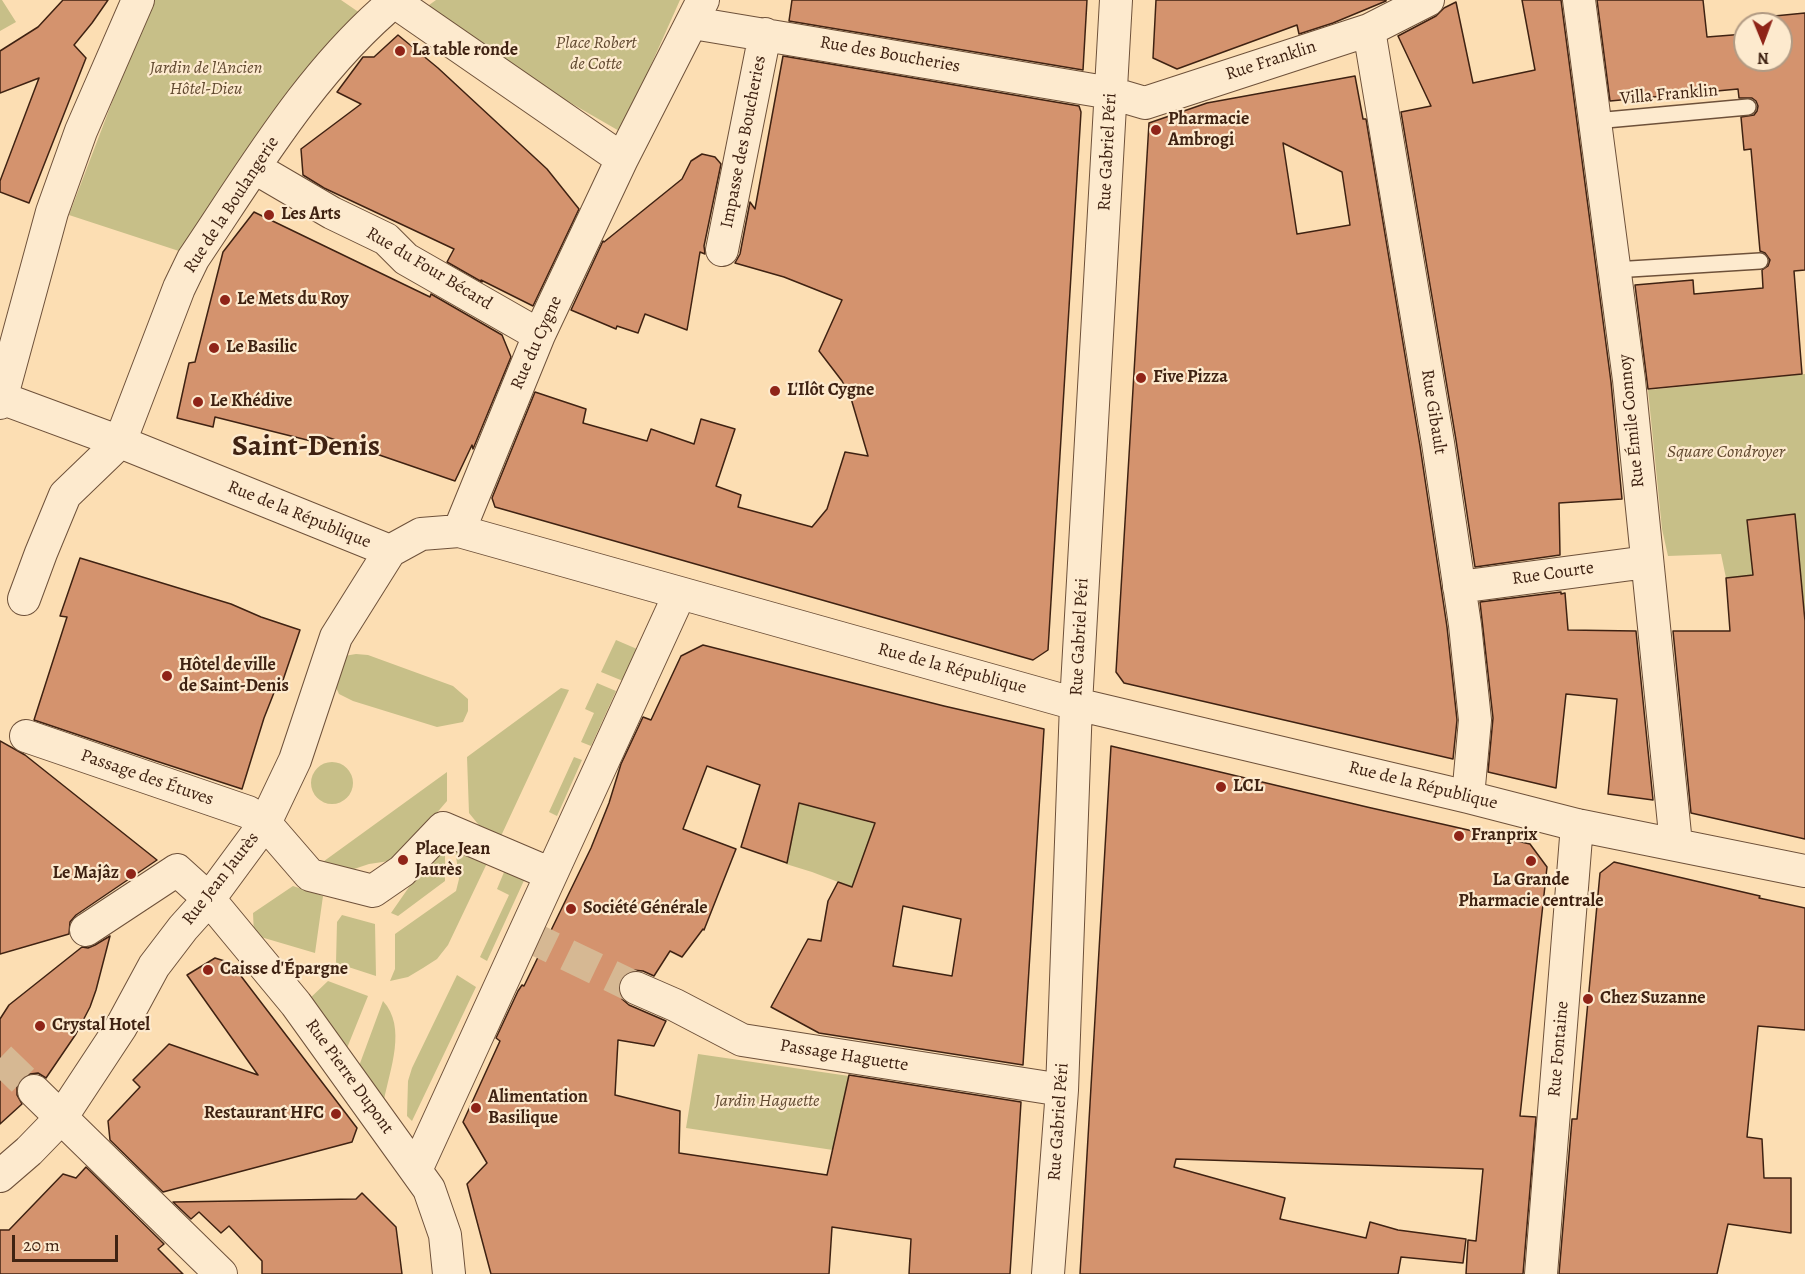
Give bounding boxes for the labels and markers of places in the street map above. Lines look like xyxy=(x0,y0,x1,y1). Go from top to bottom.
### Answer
place label: La table ronde xyxy=(412,40,518,62)
marker: La table ronde xyxy=(393,44,407,58)
place label: Pharmacie Ambrogi xyxy=(1168,109,1249,152)
marker: Pharmacie Ambrogi xyxy=(1149,123,1163,137)
place label: Les Arts xyxy=(281,204,341,226)
marker: Les Arts xyxy=(262,208,276,222)
place label: Le Mets du Roy xyxy=(237,289,349,311)
marker: Le Mets du Roy xyxy=(218,293,232,307)
place label: Le Basilic xyxy=(226,337,297,359)
marker: Le Basilic xyxy=(207,341,221,355)
place label: Five Pizza xyxy=(1153,367,1228,389)
marker: Five Pizza xyxy=(1134,371,1148,385)
place label: L'Ilôt Cygne xyxy=(787,380,874,402)
marker: L'Ilôt Cygne xyxy=(768,384,782,398)
place label: Le Khédive xyxy=(210,391,292,413)
marker: Le Khédive xyxy=(191,395,205,409)
place label: Hôtel de ville de Saint-Denis xyxy=(179,655,289,698)
marker: Hôtel de ville de Saint-Denis xyxy=(160,669,174,683)
place label: LCL xyxy=(1233,776,1263,798)
marker: LCL xyxy=(1214,780,1228,794)
place label: Franprix xyxy=(1471,825,1537,847)
marker: Franprix xyxy=(1452,829,1466,843)
place label: Place Jean Jaurès xyxy=(415,839,490,882)
marker: Place Jean Jaurès xyxy=(396,853,410,867)
marker: La Grande Pharmacie centrale xyxy=(1524,854,1538,868)
place label: Le Majâz xyxy=(53,863,119,885)
marker: Le Majâz xyxy=(124,867,138,881)
place label: La Grande Pharmacie centrale xyxy=(1458,870,1604,912)
place label: Société Générale xyxy=(583,898,708,920)
marker: Société Générale xyxy=(564,902,578,916)
place label: Caisse d'Épargne xyxy=(220,959,348,981)
marker: Caisse d'Épargne xyxy=(201,963,215,977)
place label: Chez Suzanne xyxy=(1600,988,1706,1010)
marker: Chez Suzanne xyxy=(1581,992,1595,1006)
place label: Crystal Hotel xyxy=(52,1015,150,1037)
marker: Crystal Hotel xyxy=(33,1019,47,1033)
place label: Alimentation Basilique xyxy=(488,1087,588,1130)
marker: Alimentation Basilique xyxy=(469,1101,483,1115)
place label: Restaurant HFC xyxy=(204,1103,324,1125)
marker: Restaurant HFC xyxy=(329,1107,343,1121)

